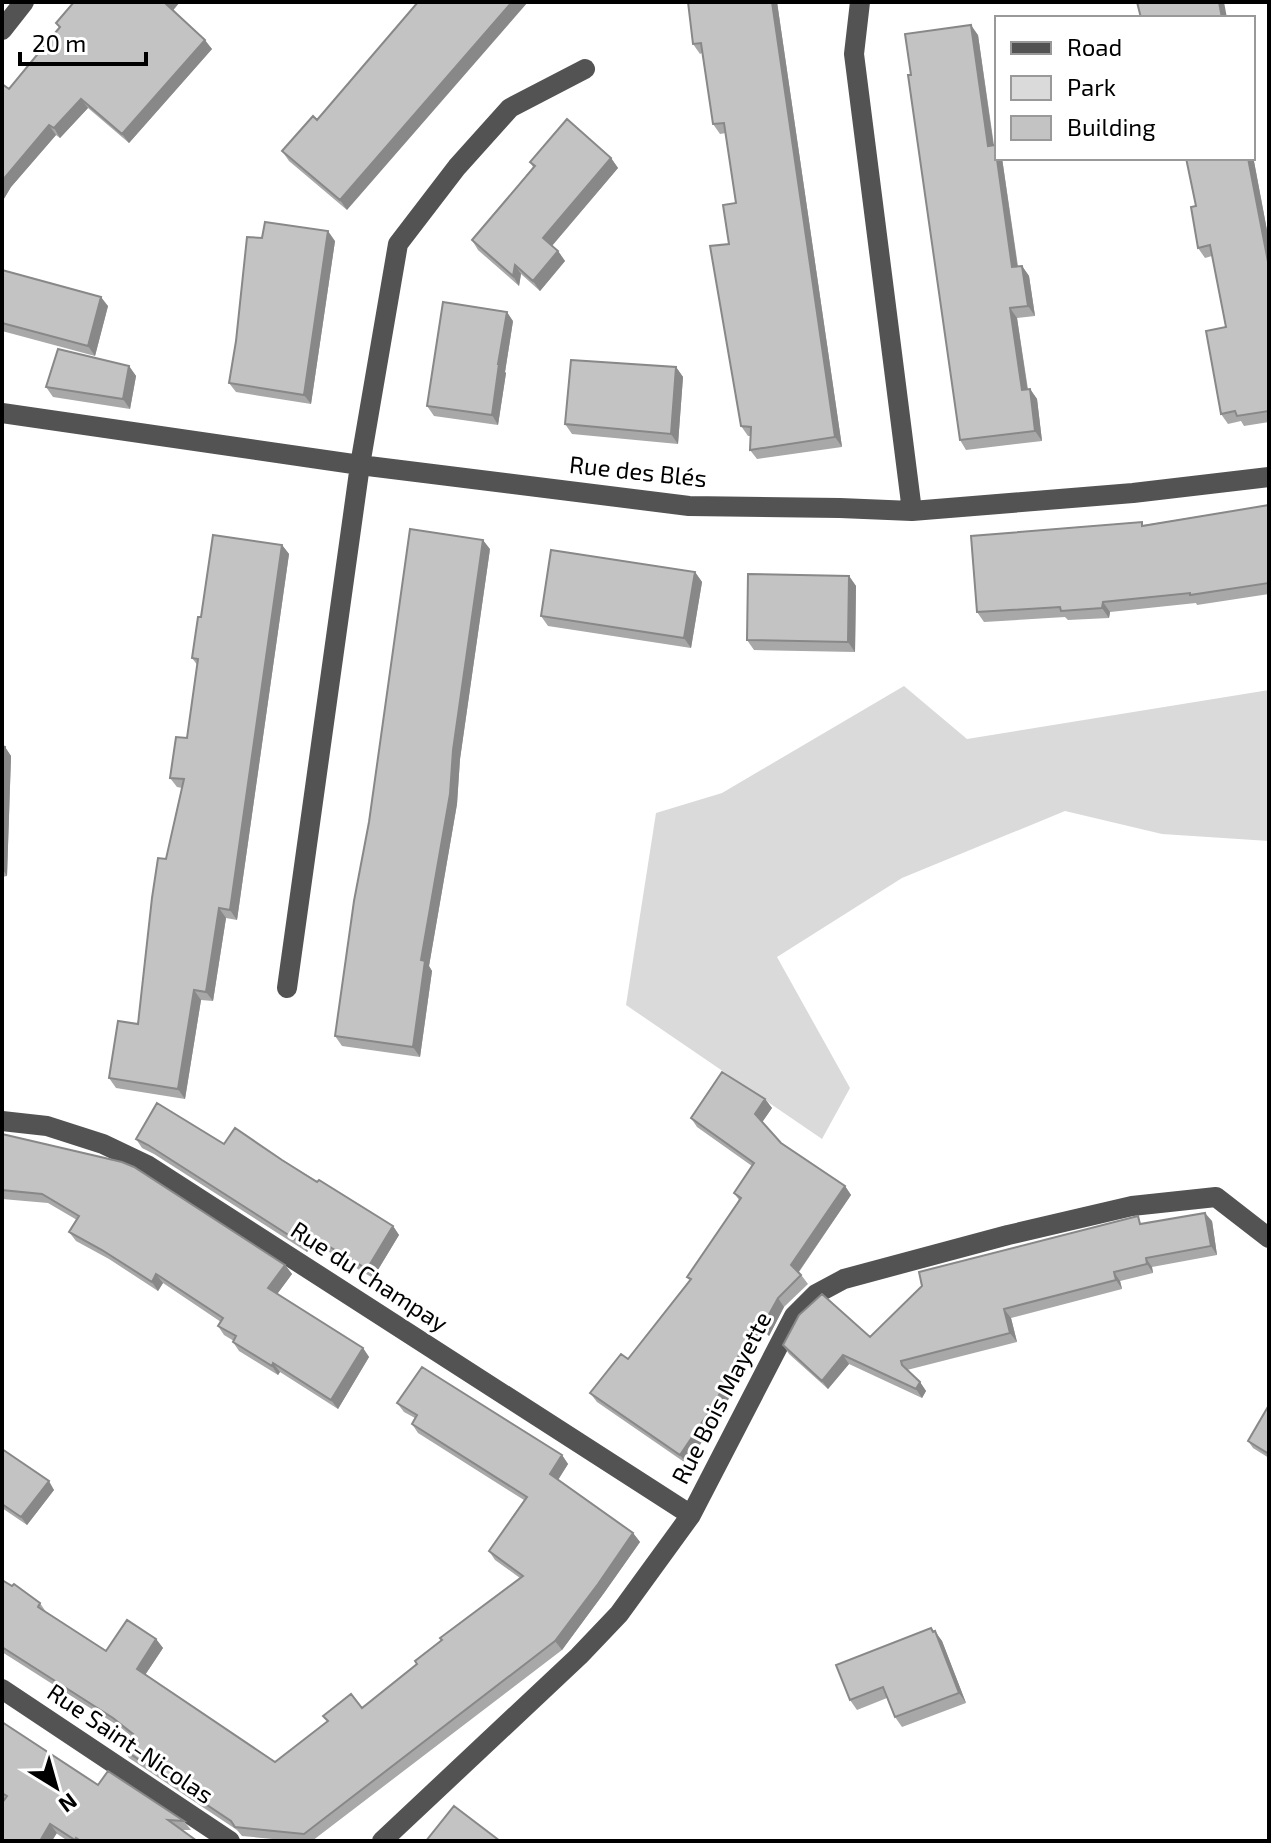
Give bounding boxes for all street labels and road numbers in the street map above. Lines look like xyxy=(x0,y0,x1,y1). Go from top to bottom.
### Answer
street label: Rue des Blés xyxy=(568,449,708,492)
street label: Rue du Champay xyxy=(286,1214,454,1337)
street label: Rue Bois Mayette xyxy=(665,1306,777,1488)
street label: Rue Saint-Nicolas xyxy=(42,1678,218,1810)

